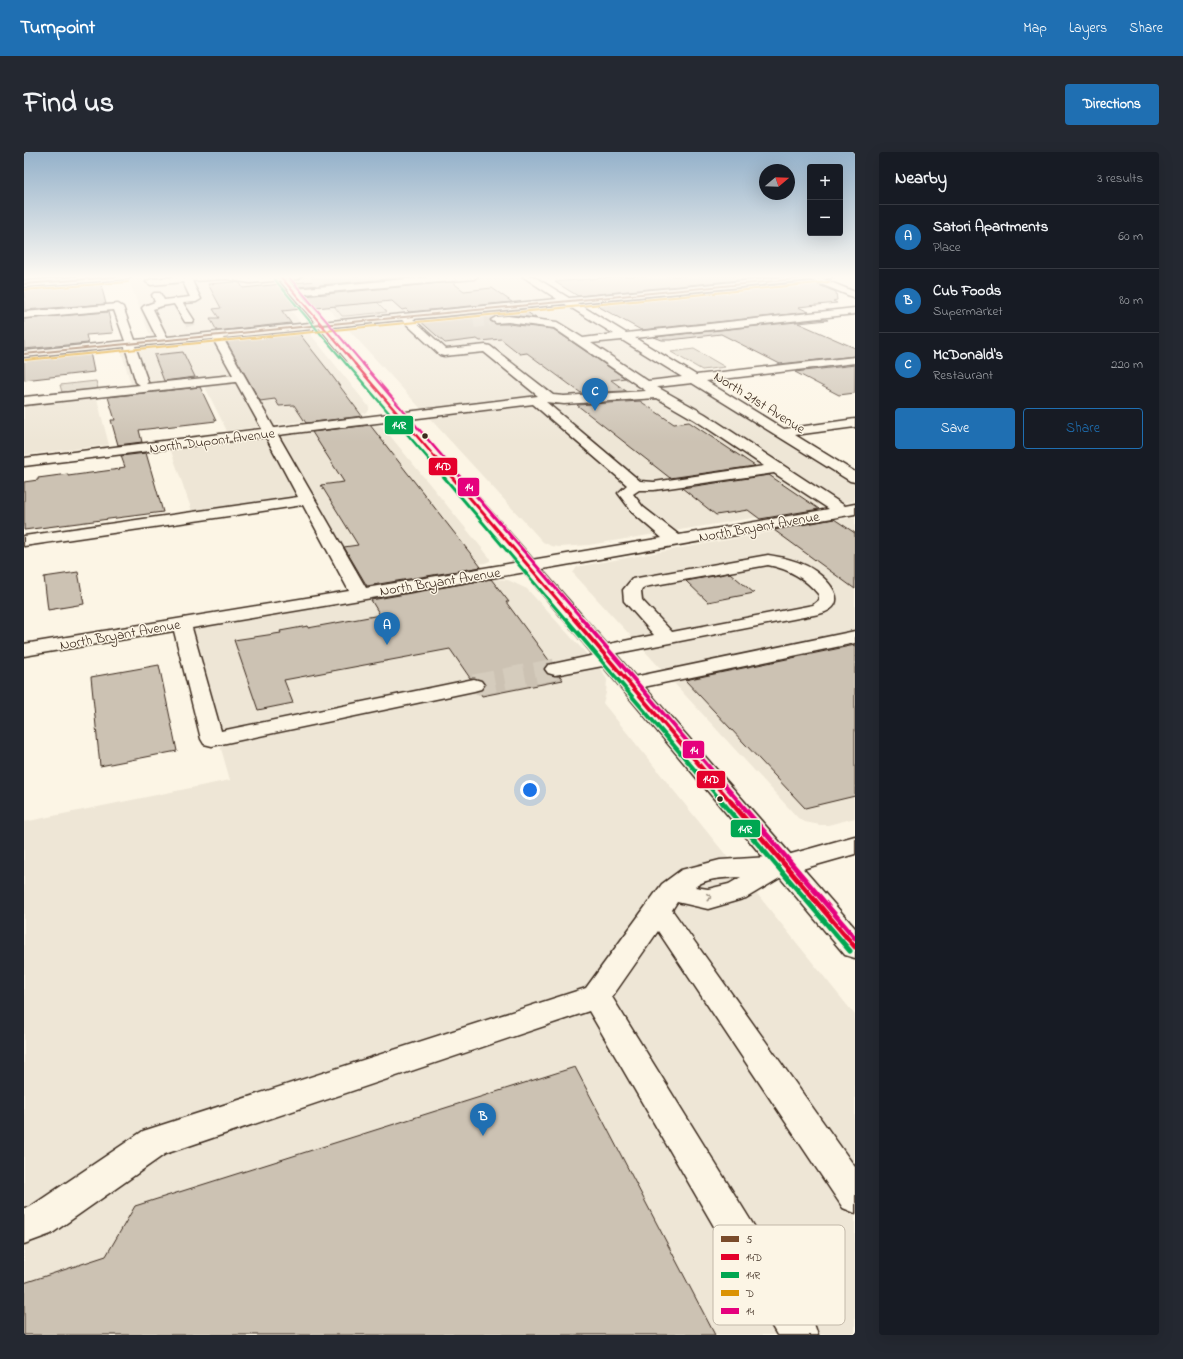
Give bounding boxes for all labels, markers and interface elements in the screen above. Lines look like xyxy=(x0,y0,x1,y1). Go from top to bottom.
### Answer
text: Turnpoint xyxy=(20,15,95,42)
text: Map xyxy=(1023,18,1047,39)
text: Layers xyxy=(1069,18,1107,39)
text: Share xyxy=(1129,18,1163,39)
text: Find us xyxy=(24,84,114,125)
button: Directions xyxy=(1065,84,1159,125)
north arrow xyxy=(759,164,795,200)
map controls xyxy=(807,164,843,236)
button: + xyxy=(807,164,843,200)
text: Nearby xyxy=(895,166,947,191)
text: 3 results xyxy=(1097,169,1143,188)
button: − xyxy=(807,200,843,236)
text: Satori Apartments xyxy=(933,216,1048,238)
text: A xyxy=(904,227,912,246)
text: 60 m xyxy=(1118,227,1143,246)
text: Place xyxy=(933,238,961,257)
text: Cub Foods xyxy=(933,280,1001,302)
text: B xyxy=(904,291,912,310)
text: 80 m xyxy=(1119,291,1143,310)
text: Supermarket xyxy=(933,302,1003,321)
text: McDonald's xyxy=(933,344,1003,366)
text: C xyxy=(904,355,912,374)
text: 220 m xyxy=(1111,355,1143,374)
text: Restaurant xyxy=(933,366,993,385)
street label: North 21st Avenue xyxy=(709,367,810,440)
pin: C xyxy=(582,378,608,411)
button: Save xyxy=(895,408,1015,449)
button: Share xyxy=(1023,408,1143,449)
line badge: 14R xyxy=(384,415,414,435)
text: 14R xyxy=(392,418,407,434)
street label: North Dupont Avenue xyxy=(148,423,277,460)
unlabelled marker xyxy=(420,431,430,441)
line badge: 14D xyxy=(428,457,458,476)
text: 14D xyxy=(435,459,451,475)
line badge: 14 xyxy=(457,477,480,497)
text: 14 xyxy=(465,480,473,496)
street label: North Bryant Avenue xyxy=(697,506,822,549)
street label: North Bryant Avenue xyxy=(378,562,503,603)
pin: A xyxy=(374,612,400,645)
street label: North Bryant Avenue xyxy=(58,614,183,657)
line badge: 14 xyxy=(682,740,705,759)
text: 14 xyxy=(690,743,698,759)
line badge: 14D xyxy=(696,770,726,789)
text: 14D xyxy=(703,772,719,788)
your location xyxy=(520,780,540,800)
unlabelled marker xyxy=(715,794,725,804)
line badge: 14R xyxy=(730,819,761,838)
text: 14R xyxy=(738,822,753,838)
one-way arrow xyxy=(706,893,712,902)
pin: B xyxy=(470,1103,496,1136)
legend xyxy=(713,1225,845,1325)
text: 5 xyxy=(746,1232,752,1248)
text: 14D xyxy=(746,1250,762,1266)
text: 14R xyxy=(746,1268,761,1284)
text: D xyxy=(745,1286,754,1302)
text: 14 xyxy=(746,1304,754,1320)

